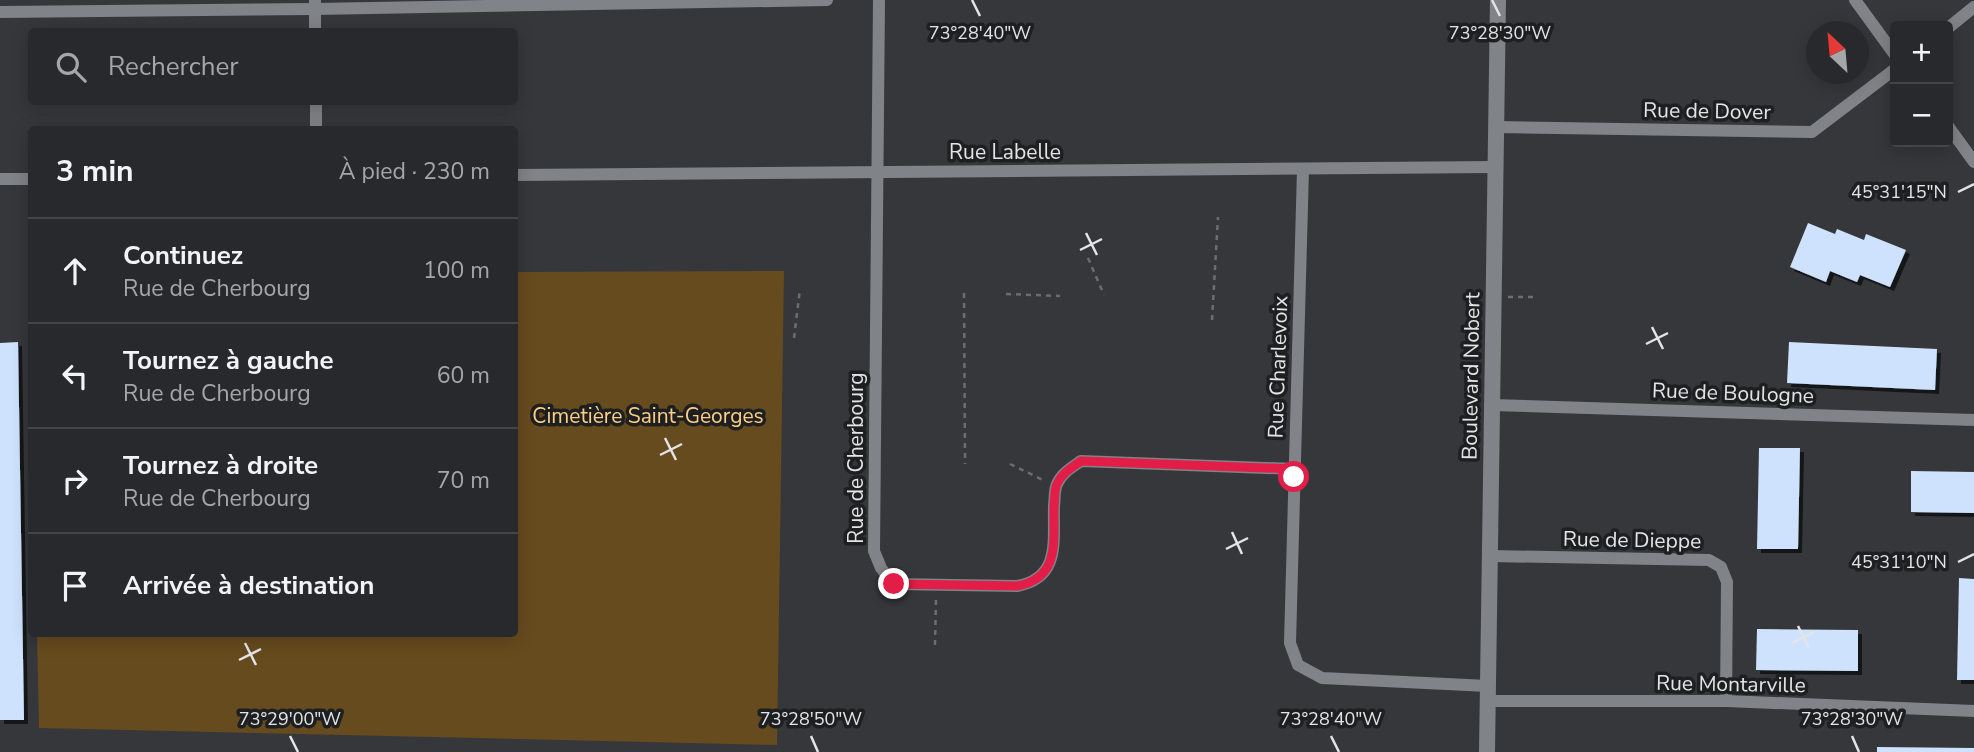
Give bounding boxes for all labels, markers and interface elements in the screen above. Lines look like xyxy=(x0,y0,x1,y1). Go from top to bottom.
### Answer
text: 73°28'40"W xyxy=(929,21,1031,45)
text: 73°28'30"W xyxy=(1449,21,1551,45)
north arrow xyxy=(1806,21,1869,84)
map controls xyxy=(1890,21,1953,147)
button: + xyxy=(1890,21,1953,84)
search box xyxy=(28,28,518,105)
icon: search xyxy=(52,48,90,86)
text: Rechercher xyxy=(108,49,239,84)
button: − xyxy=(1890,84,1953,147)
street label: Rue de Dover xyxy=(1643,96,1772,126)
street label: Rue Labelle xyxy=(949,138,1061,166)
text: 3 min xyxy=(56,151,134,192)
text: À pied · 230 m xyxy=(339,156,490,187)
text: 45°31'15"N xyxy=(1851,180,1947,204)
text: Continuez xyxy=(123,238,243,273)
icon: ahead xyxy=(56,252,94,290)
text: 100 m xyxy=(423,255,490,286)
text: Rue de Cherbourg xyxy=(123,273,311,304)
street label: Boulevard Nobert xyxy=(1456,291,1486,460)
street label: Rue Charlevoix xyxy=(1262,295,1294,439)
text: Tournez à gauche xyxy=(123,343,334,378)
icon: left xyxy=(56,357,94,395)
text: 60 m xyxy=(437,360,490,391)
street label: Rue de Cherbourg xyxy=(842,372,870,544)
street label: Rue de Boulogne xyxy=(1652,376,1814,410)
text: Rue de Cherbourg xyxy=(123,378,311,409)
park label: Cimetière Saint-Georges xyxy=(532,402,764,430)
text: Tournez à droite xyxy=(123,448,318,483)
route start xyxy=(1278,461,1309,492)
icon: right xyxy=(56,462,94,500)
text: 70 m xyxy=(437,465,490,496)
text: Rue de Cherbourg xyxy=(123,483,311,514)
street label: Rue de Dieppe xyxy=(1563,525,1701,555)
text: 45°31'10"N xyxy=(1851,550,1947,574)
icon: arrive xyxy=(56,567,94,605)
text: Arrivée à destination xyxy=(123,568,374,603)
route end xyxy=(878,568,909,599)
street label: Rue Montarville xyxy=(1656,669,1806,699)
text: 73°29'00"W xyxy=(239,707,341,731)
text: 73°28'50"W xyxy=(760,707,862,731)
text: 73°28'40"W xyxy=(1280,707,1382,731)
text: 73°28'30"W xyxy=(1801,707,1903,731)

